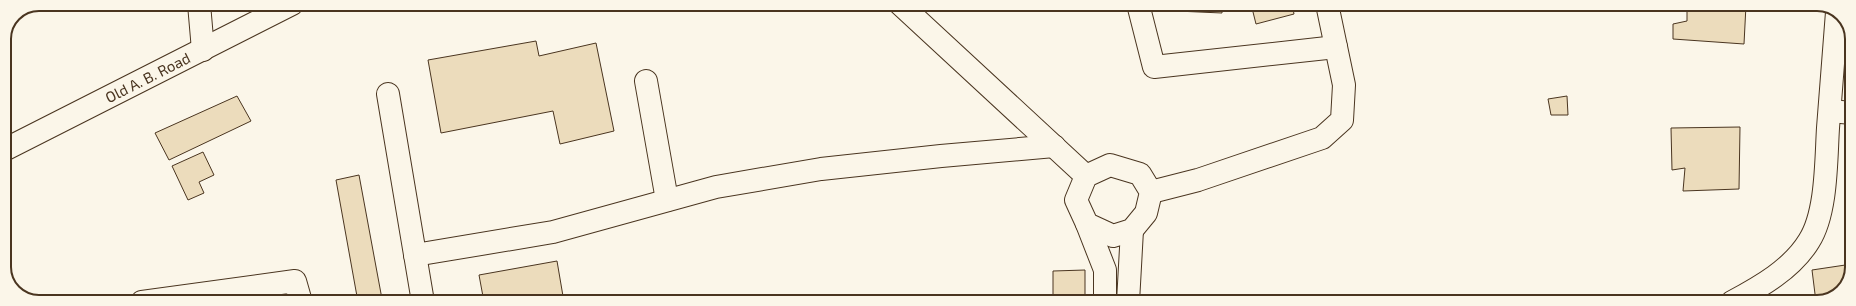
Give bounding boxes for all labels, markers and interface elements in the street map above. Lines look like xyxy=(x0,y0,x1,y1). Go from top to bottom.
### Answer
street label: Old A. B. Road xyxy=(102,48,193,106)

